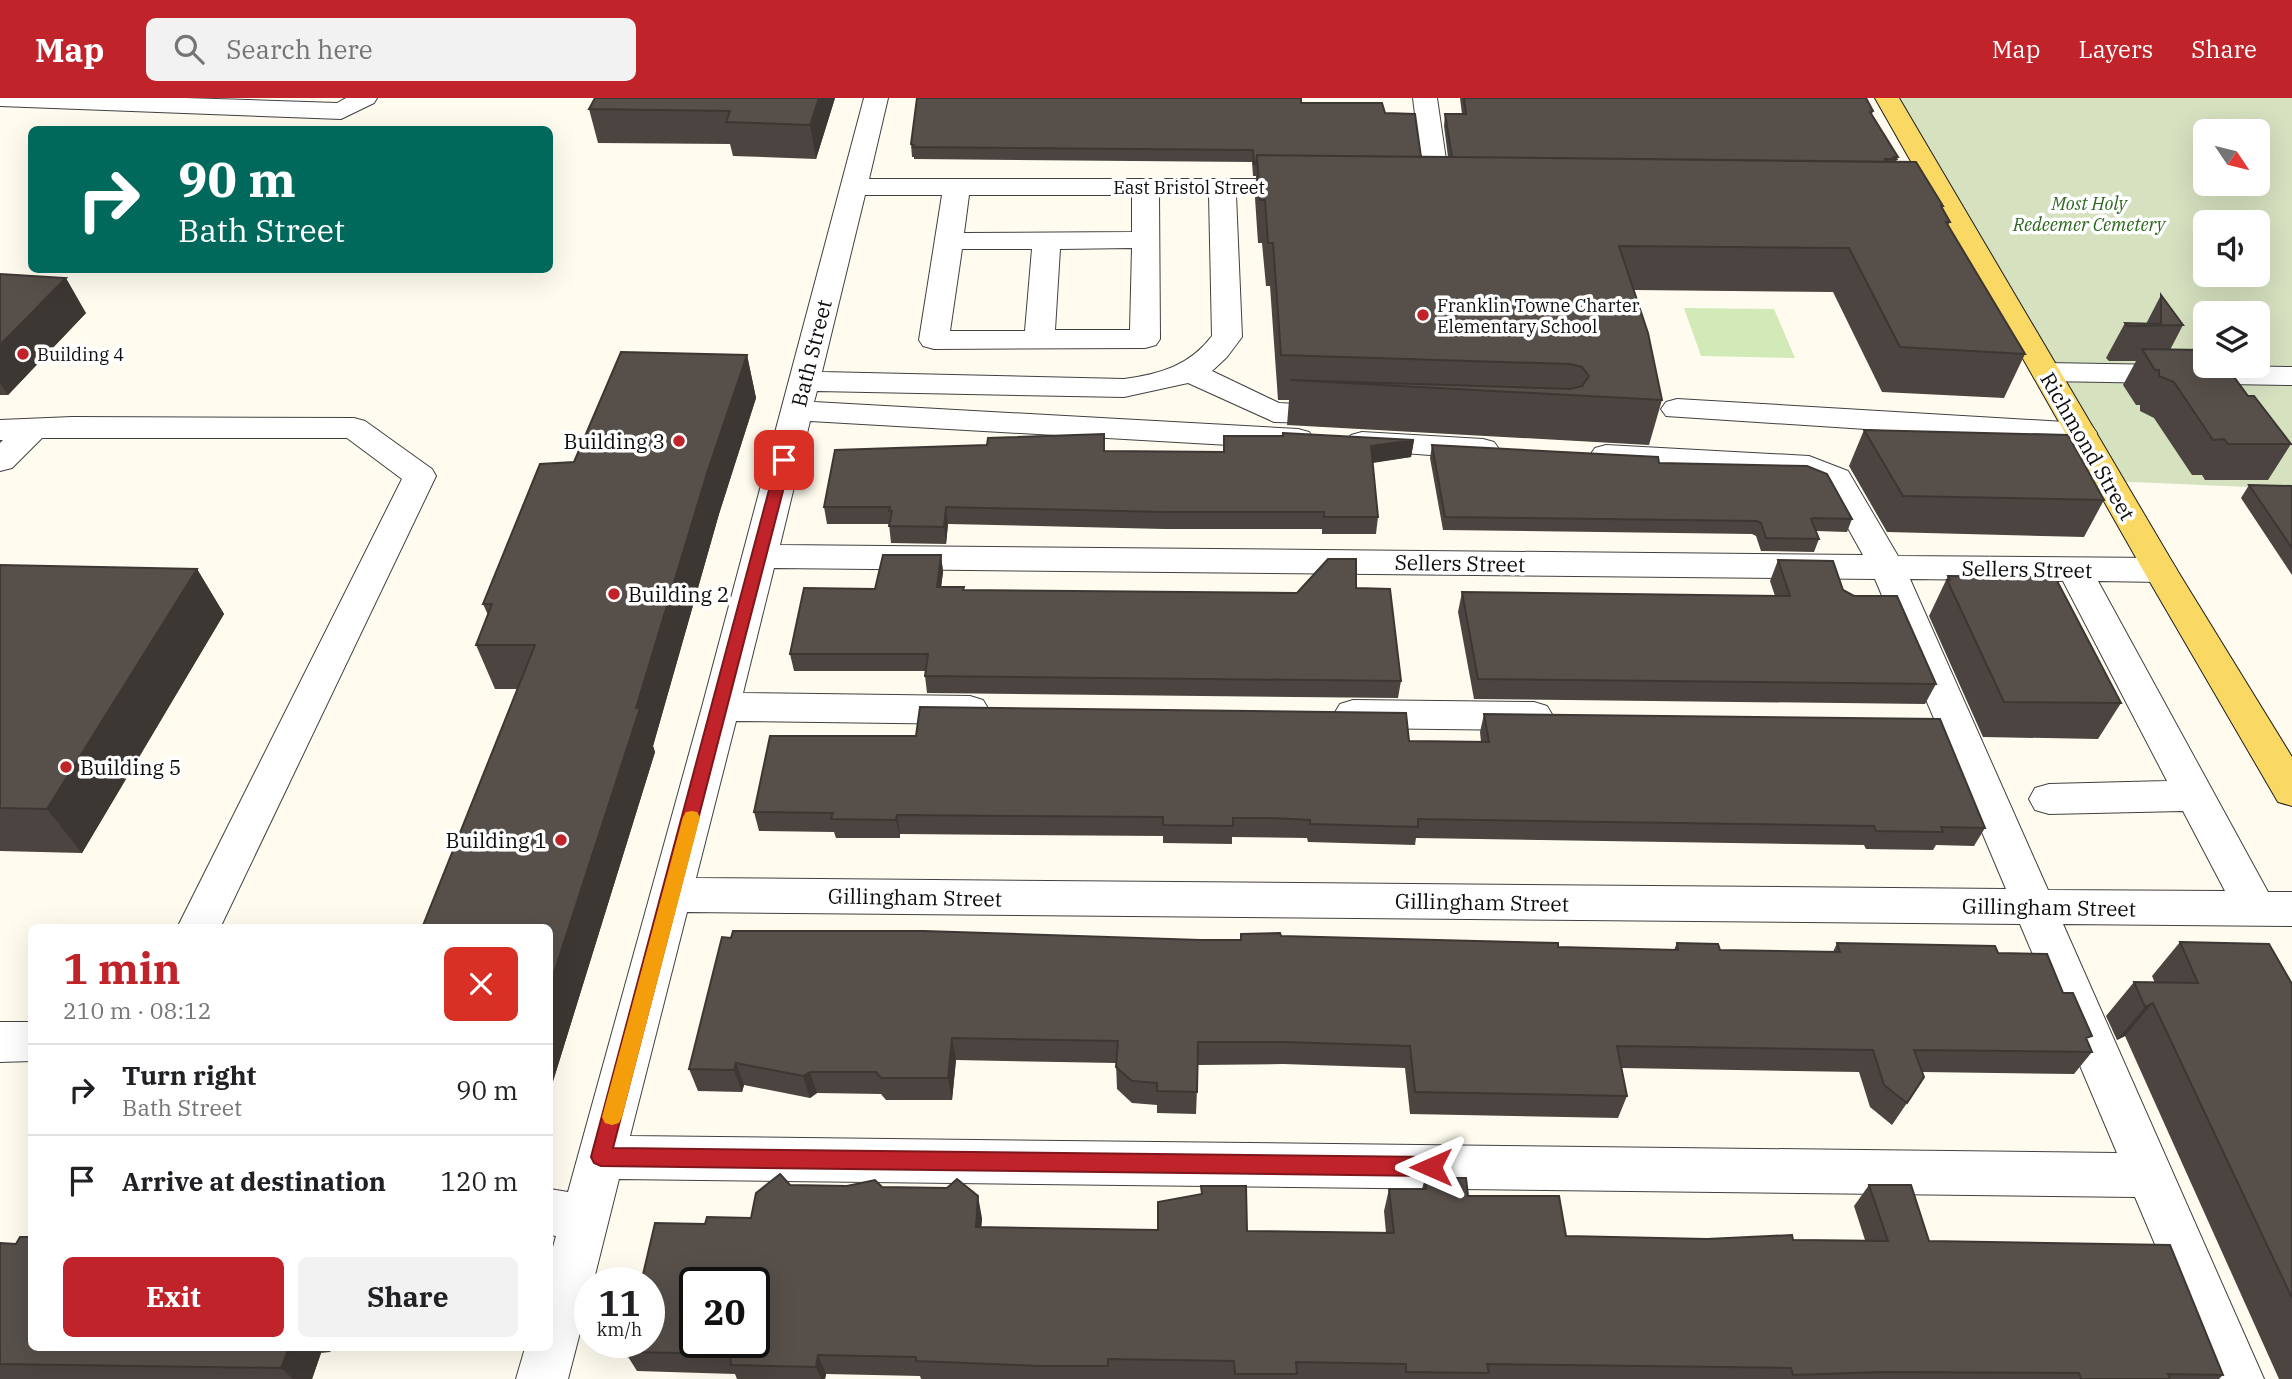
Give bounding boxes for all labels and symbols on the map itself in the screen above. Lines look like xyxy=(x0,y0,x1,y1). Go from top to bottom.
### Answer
north arrow xyxy=(2193,119,2270,196)
street label: East Bristol Street xyxy=(1113,176,1265,199)
park label: Most Holy Redeemer Cemetery xyxy=(2012,192,2167,236)
place label: Franklin Towne Charter Elementary School xyxy=(1437,294,1640,338)
street label: Bath Street xyxy=(784,296,838,410)
marker: Franklin Towne Charter Elementary School xyxy=(1415,307,1431,323)
place label: Building 4 xyxy=(37,343,124,366)
marker: Building 4 xyxy=(15,346,31,362)
street label: Richmond Street xyxy=(2034,367,2142,525)
place label: Building 3 xyxy=(564,427,665,455)
pin xyxy=(754,430,814,490)
marker: Building 3 xyxy=(671,433,687,449)
street label: Sellers Street xyxy=(1394,548,1526,578)
street label: Sellers Street xyxy=(1961,554,2093,584)
place label: Building 2 xyxy=(628,580,729,608)
marker: Building 2 xyxy=(606,586,622,602)
place label: Building 5 xyxy=(80,753,181,781)
marker: Building 5 xyxy=(58,759,74,775)
place label: Building 1 xyxy=(446,826,547,854)
marker: Building 1 xyxy=(553,832,569,848)
street label: Gillingham Street xyxy=(828,881,1002,913)
street label: Gillingham Street xyxy=(1395,886,1569,918)
street label: Gillingham Street xyxy=(1962,891,2136,923)
position arrow xyxy=(1394,1130,1468,1204)
speed limit sign: 20 xyxy=(679,1267,770,1358)

